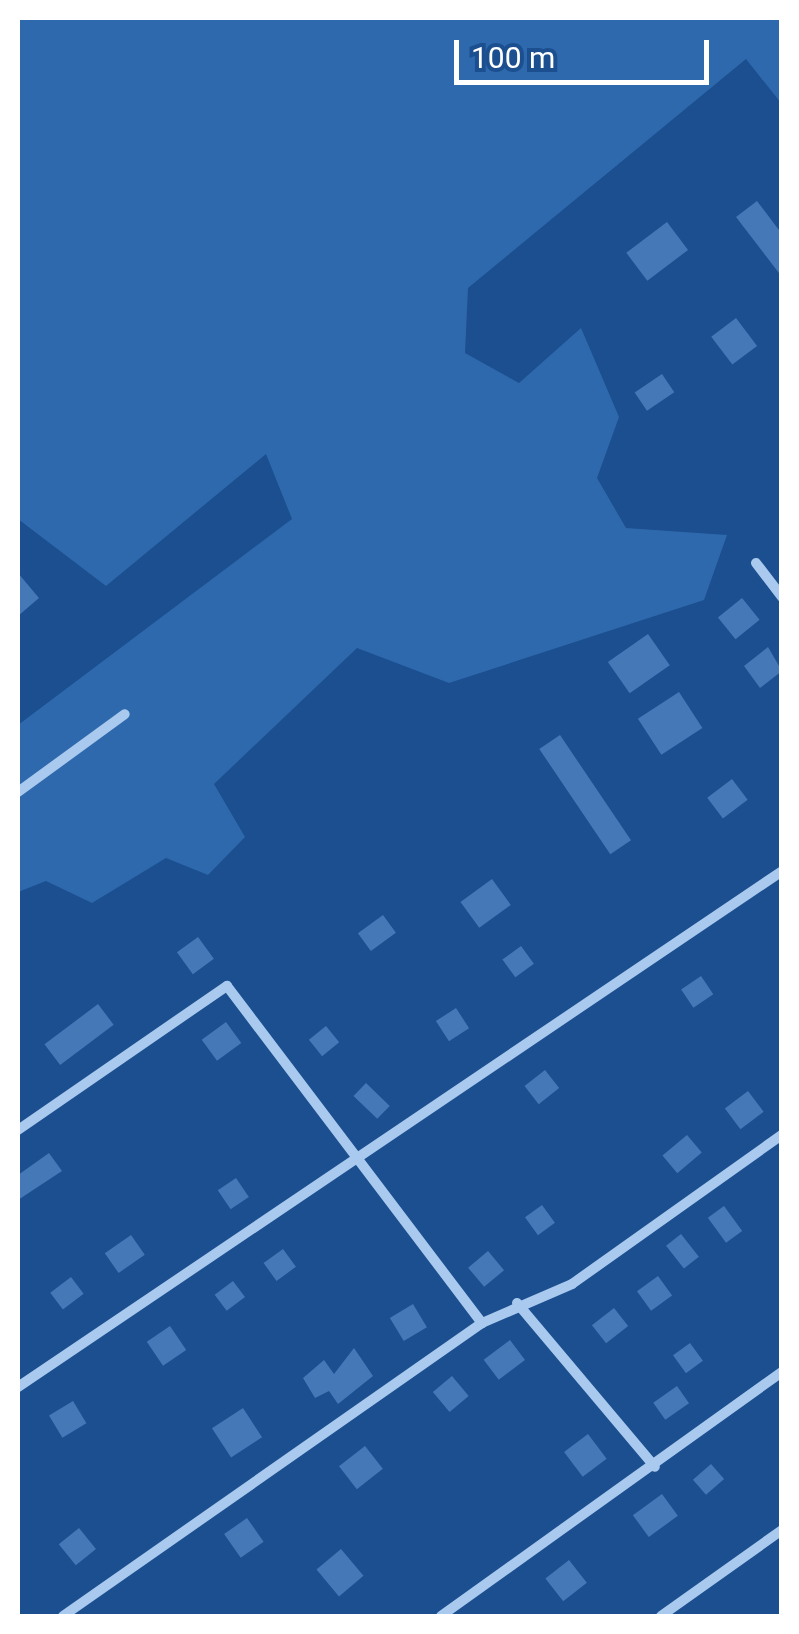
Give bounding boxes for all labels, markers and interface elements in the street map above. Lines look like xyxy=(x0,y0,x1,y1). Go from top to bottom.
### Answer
scale bar xyxy=(459,20,714,82)
text: 100 m xyxy=(471,40,555,75)

